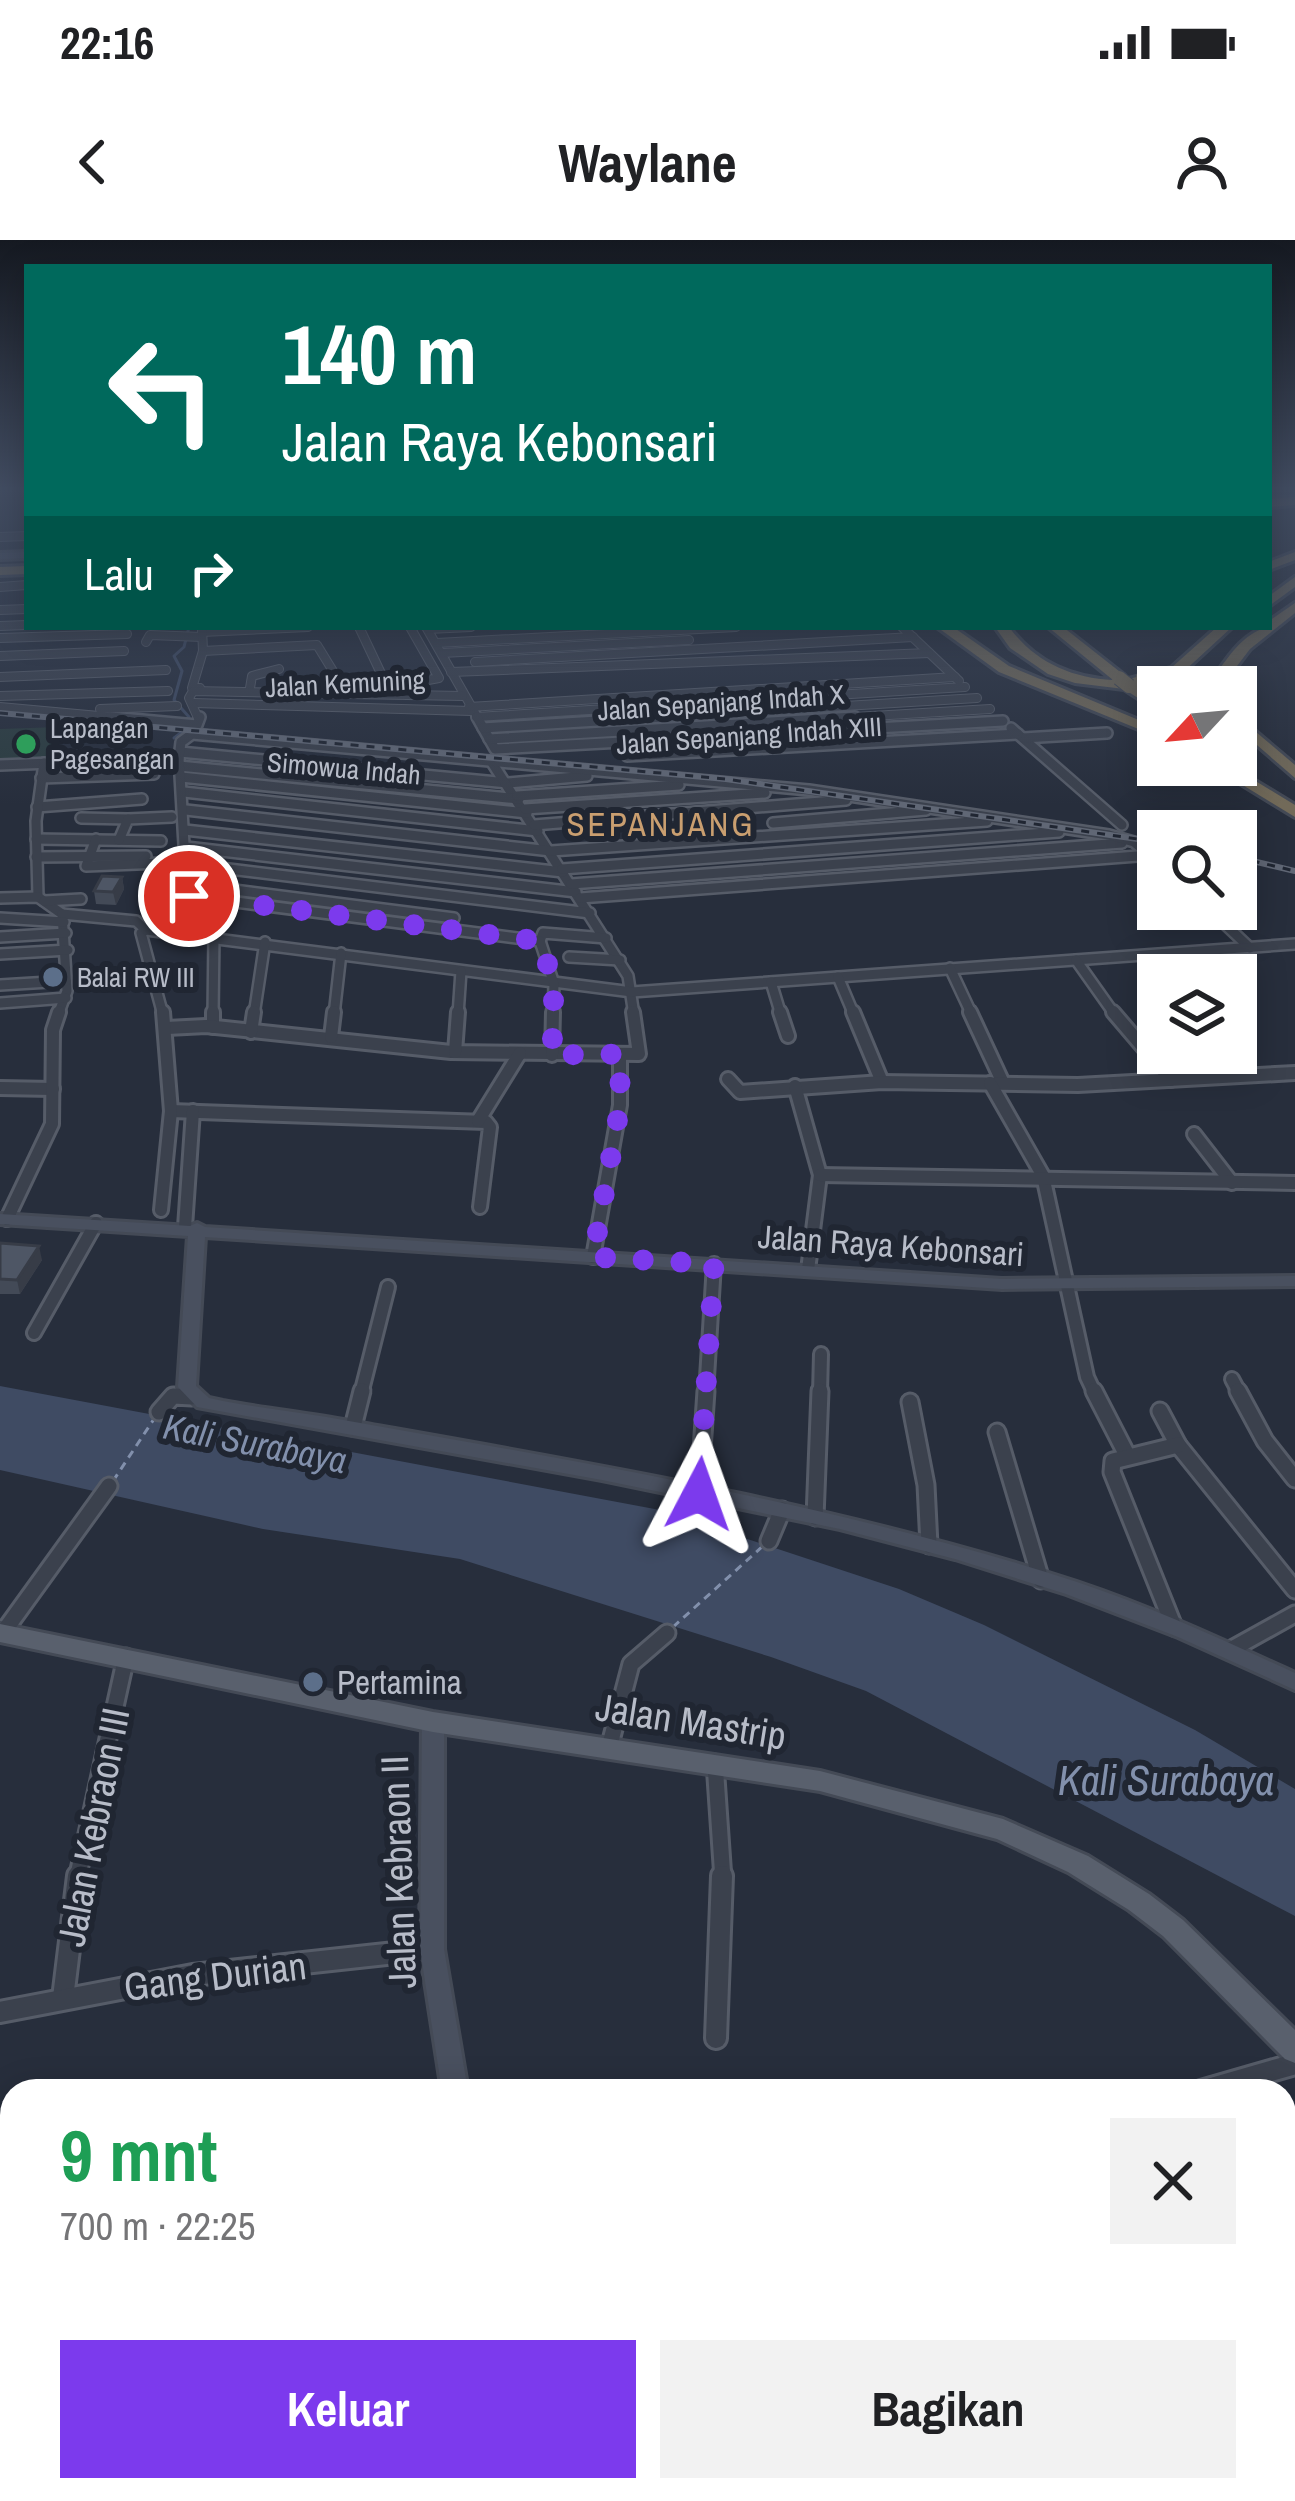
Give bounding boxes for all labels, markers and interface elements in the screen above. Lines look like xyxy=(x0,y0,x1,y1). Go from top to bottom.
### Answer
text: 22:16 xyxy=(60,12,154,73)
text: Waylane xyxy=(558,126,737,199)
icon: back xyxy=(60,129,126,195)
icon: person xyxy=(1169,129,1235,195)
text: 140 m xyxy=(282,297,477,410)
icon: left xyxy=(84,312,240,468)
text: Jalan Raya Kebonsari xyxy=(282,405,718,478)
icon: right xyxy=(178,540,244,606)
text: Lalu xyxy=(84,543,154,604)
street label: Jalan Kemuning xyxy=(264,661,427,705)
north arrow xyxy=(1137,666,1257,786)
map controls xyxy=(1137,666,1257,1074)
street label: Jalan Sepanjang Indah X xyxy=(596,675,846,729)
street label: Jalan Sepanjang Indah XIII xyxy=(615,708,883,762)
place label: Lapangan Pagesangan xyxy=(50,710,174,777)
marker: Lapangan Pagesangan xyxy=(13,731,39,757)
street label: Simowua Indah xyxy=(266,743,422,793)
district label: SEPANJANG xyxy=(567,802,755,846)
button: search xyxy=(1137,810,1257,930)
pin xyxy=(138,845,240,947)
icon: arrive xyxy=(156,863,222,929)
button: layers xyxy=(1137,954,1257,1074)
place label: Balai RW III xyxy=(77,959,195,995)
marker: Balai RW III xyxy=(40,964,66,990)
street label: Jalan Raya Kebonsari xyxy=(757,1214,1025,1276)
water label: Kali Surabaya xyxy=(159,1402,351,1484)
position arrow xyxy=(636,1431,762,1557)
place label: Pertamina xyxy=(337,1660,462,1704)
marker: Pertamina xyxy=(300,1669,326,1695)
street label: Jalan Mastrip xyxy=(592,1680,790,1762)
street label: Jalan Kebraon III xyxy=(44,1703,142,1951)
water label: Kali Surabaya xyxy=(1058,1752,1274,1808)
street label: Jalan Kebraon II xyxy=(368,1755,428,1989)
street label: Gang Durian xyxy=(121,1939,309,2013)
text: 9 mnt xyxy=(60,2106,217,2203)
button: close xyxy=(1110,2118,1236,2244)
text: 700 m · 22:25 xyxy=(60,2200,256,2252)
button: Keluar xyxy=(60,2340,636,2478)
button: Bagikan xyxy=(660,2340,1236,2478)

